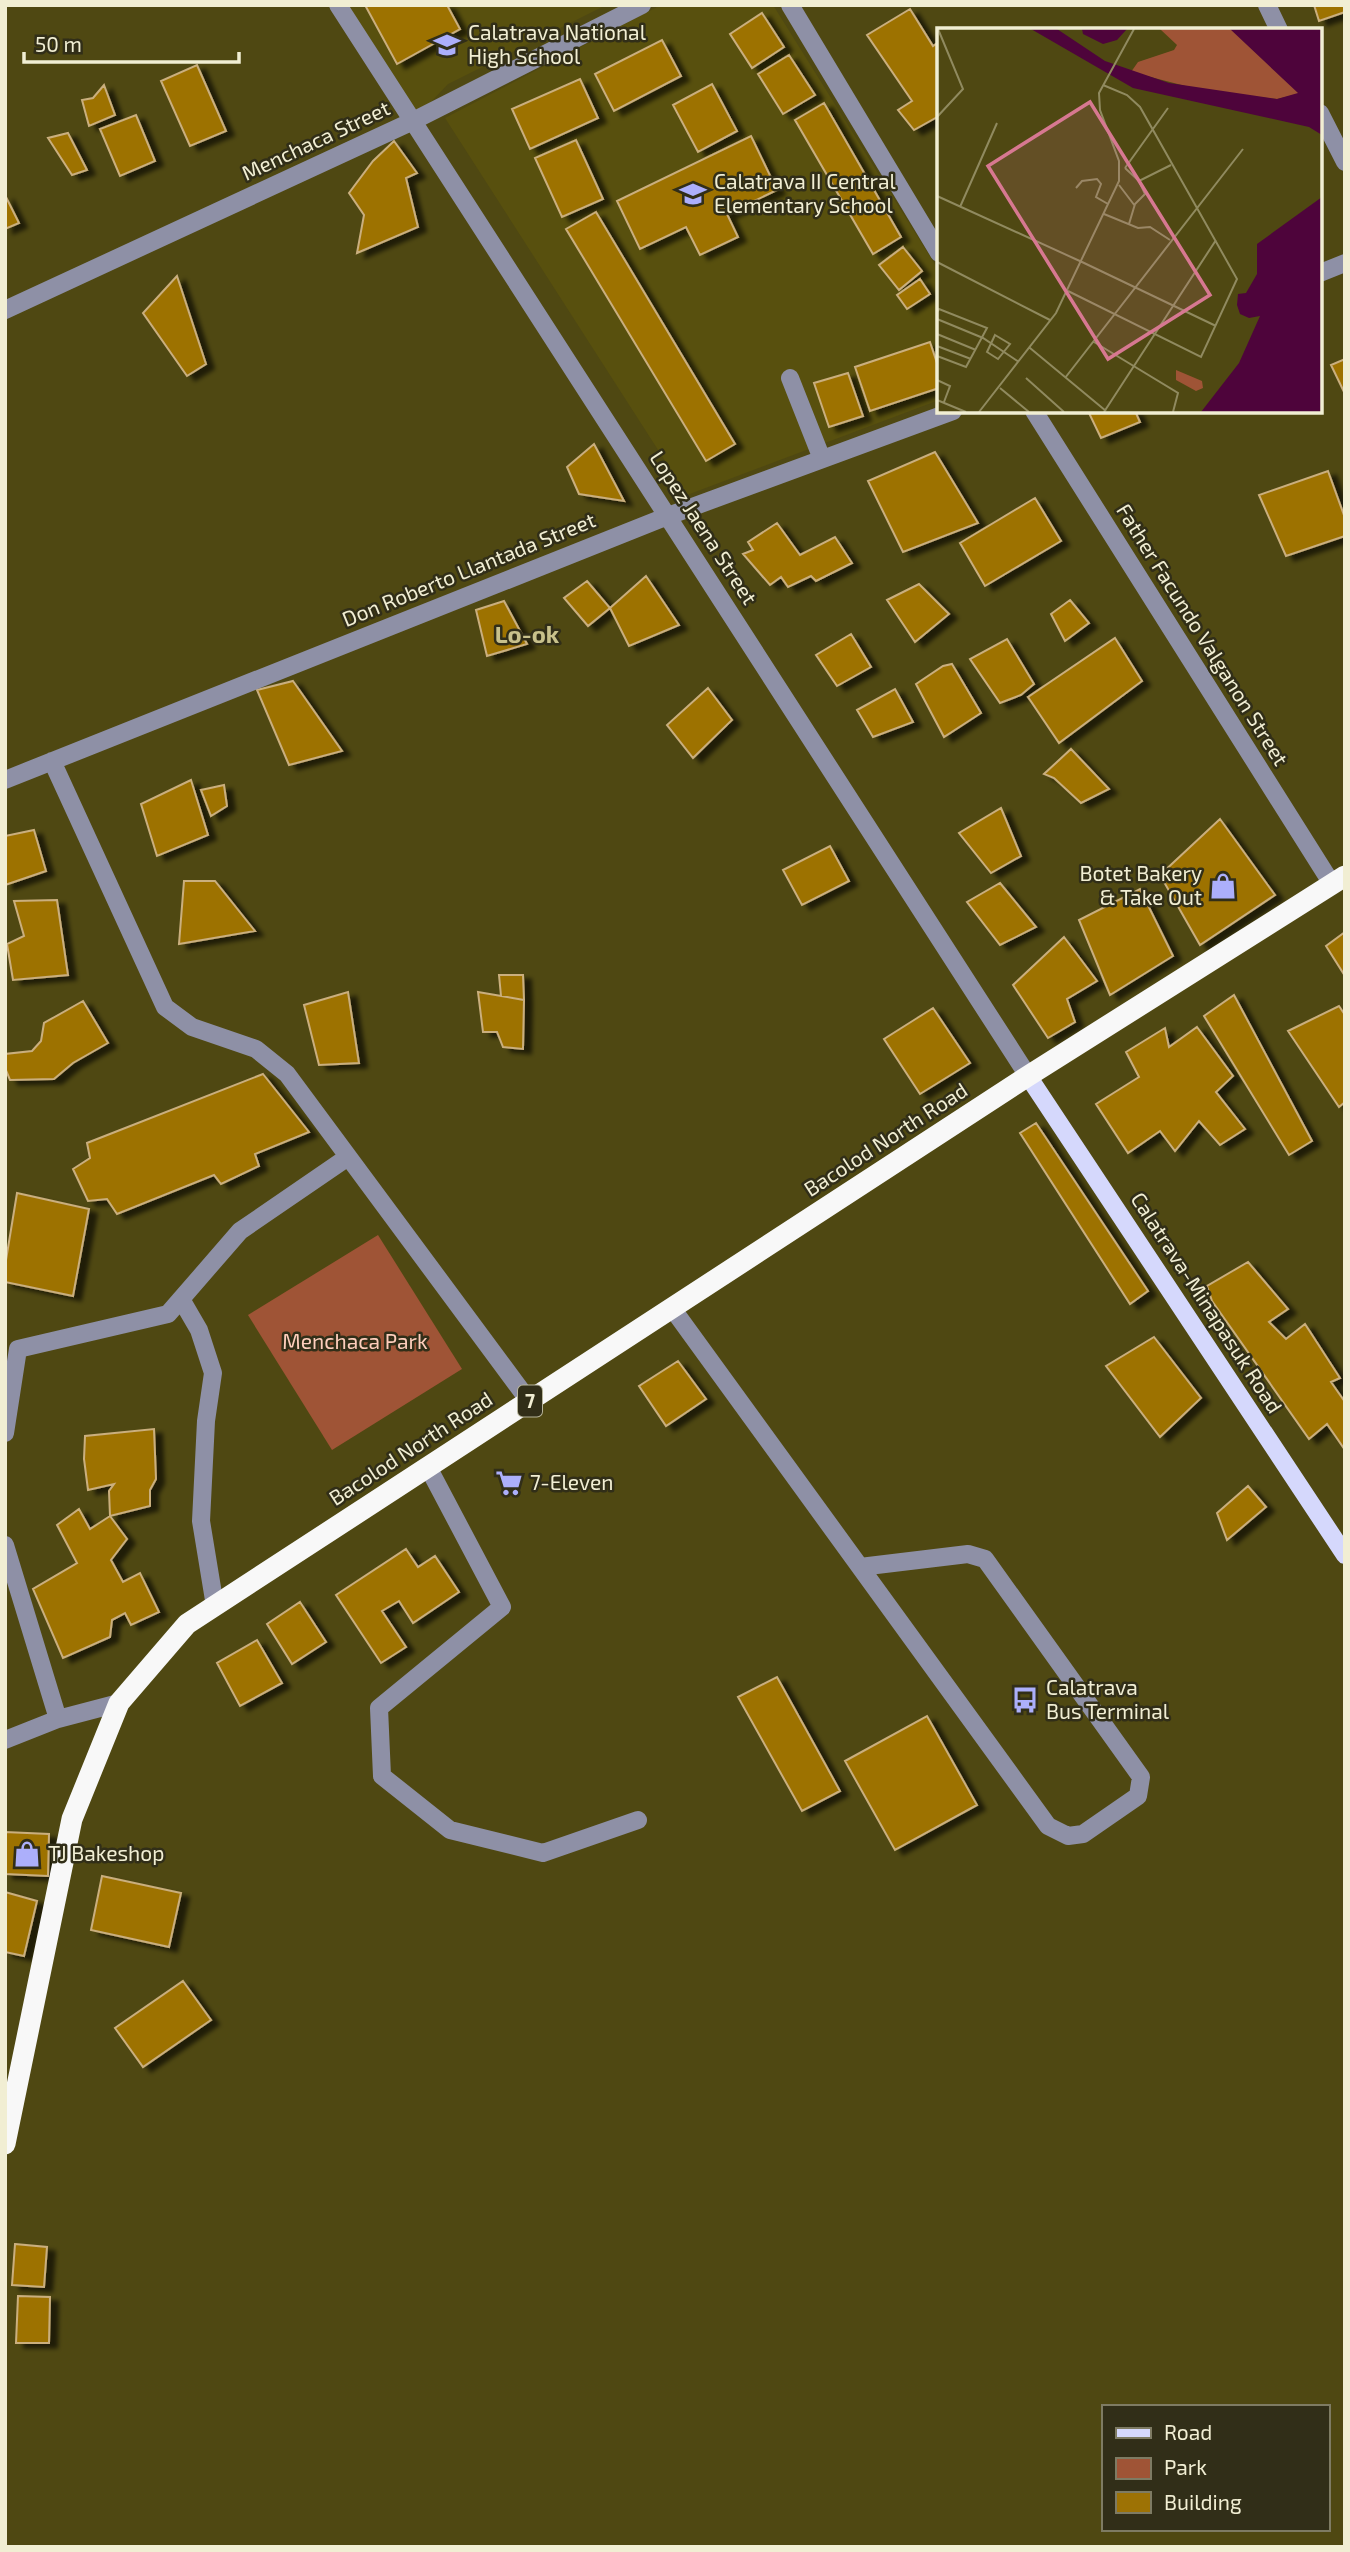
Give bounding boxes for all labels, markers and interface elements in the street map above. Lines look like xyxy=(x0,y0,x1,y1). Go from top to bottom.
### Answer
place label: Calatrava National High School xyxy=(468,19,647,68)
scale bar xyxy=(24,21,240,65)
inset map xyxy=(937,28,1322,413)
school or university icon: Calatrava National High School xyxy=(432,30,462,60)
text: 50 m xyxy=(35,31,82,56)
street label: Menchaca Street xyxy=(237,94,393,185)
place label: Calatrava II Central Elementary School xyxy=(714,168,897,217)
school or university icon: Calatrava II Central Elementary School xyxy=(678,179,708,209)
street label: Lopez Jaena Street xyxy=(645,446,763,609)
street label: Father Facundo Valganon Street xyxy=(1112,499,1294,770)
street label: Don Roberto Llantada Street xyxy=(338,506,599,631)
district label: Lo-ok xyxy=(495,619,560,648)
place label: Botet Bakery & Take Out xyxy=(1079,860,1202,909)
shop icon: Botet Bakery & Take Out xyxy=(1208,871,1238,901)
street label: Bacolod North Road xyxy=(799,1077,972,1201)
street label: Calatrava-Minapasuk Road xyxy=(1126,1187,1288,1417)
park label: Menchaca Park xyxy=(282,1328,428,1353)
street label: Bacolod North Road xyxy=(324,1386,497,1510)
road number: 7 xyxy=(518,1386,542,1416)
supermarket icon: 7-Eleven xyxy=(494,1468,524,1498)
place label: 7-Eleven xyxy=(530,1469,613,1494)
place label: Calatrava Bus Terminal xyxy=(1046,1674,1170,1723)
bus stop icon: Calatrava Bus Terminal xyxy=(1010,1685,1040,1715)
shop icon: TJ Bakeshop xyxy=(12,1839,42,1869)
place label: TJ Bakeshop xyxy=(48,1840,164,1865)
legend xyxy=(1102,2405,1329,2531)
text: Road xyxy=(1164,2419,1212,2444)
text: Park xyxy=(1164,2454,1207,2479)
text: Building xyxy=(1164,2489,1242,2514)

